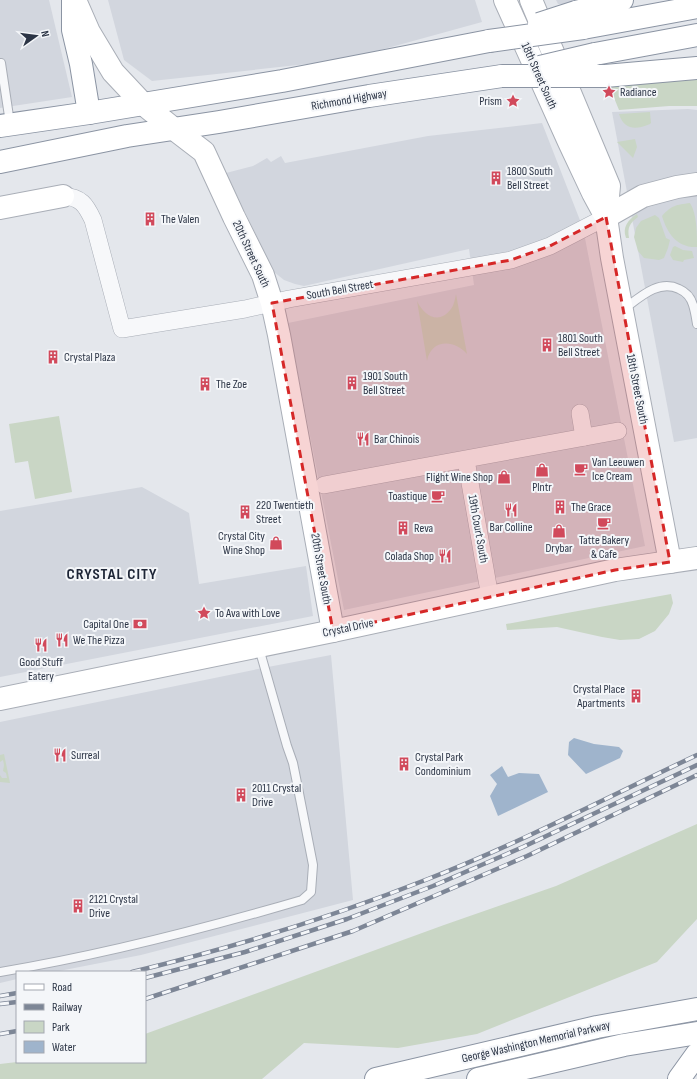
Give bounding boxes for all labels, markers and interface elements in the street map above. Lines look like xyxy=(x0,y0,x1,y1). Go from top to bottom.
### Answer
north arrow xyxy=(16,16,56,56)
text: N xyxy=(38,29,52,38)
street label: 18th Street South xyxy=(518,40,560,112)
place icon: Radiance xyxy=(601,84,617,100)
place label: Radiance xyxy=(620,85,657,100)
street label: Richmond Highway xyxy=(310,86,388,114)
place icon: Prism xyxy=(505,93,521,109)
place label: Prism xyxy=(479,94,502,109)
place label: 1800 South Bell Street xyxy=(507,164,553,193)
building icon: 1800 South Bell Street xyxy=(488,170,504,186)
building icon: The Valen xyxy=(142,211,158,227)
place label: The Valen xyxy=(161,212,199,227)
street label: 20th Street South xyxy=(229,218,273,290)
street label: South Bell Street xyxy=(305,277,375,303)
place label: 1801 South Bell Street xyxy=(558,331,603,360)
building icon: 1801 South Bell Street xyxy=(539,337,555,353)
building icon: Crystal Plaza xyxy=(45,349,61,365)
place label: Crystal Plaza xyxy=(64,350,116,365)
street label: 18th Street South xyxy=(623,353,651,425)
place label: 1901 South Bell Street xyxy=(363,369,408,398)
building icon: 1901 South Bell Street xyxy=(344,375,360,391)
building icon: The Zoe xyxy=(197,376,213,392)
place label: The Zoe xyxy=(216,377,247,392)
restaurant icon: Bar Chinois xyxy=(355,431,371,447)
place label: Bar Chinois xyxy=(374,432,419,447)
place label: Van Leeuwen Ice Cream xyxy=(592,455,644,484)
cafe icon: Van Leeuwen Ice Cream xyxy=(573,461,589,477)
shop icon: Plntr xyxy=(534,462,550,478)
shop icon: Flight Wine Shop xyxy=(496,469,512,485)
place label: Flight Wine Shop xyxy=(426,470,493,485)
place label: Plntr xyxy=(532,480,552,495)
cafe icon: Toastique xyxy=(430,488,446,504)
place label: Toastique xyxy=(388,489,427,504)
street label: 19th Court South xyxy=(465,494,491,564)
place label: 220 Twentieth Street xyxy=(256,498,314,527)
building icon: The Grace xyxy=(552,499,568,515)
place label: The Grace xyxy=(571,500,611,515)
restaurant icon: Bar Colline xyxy=(503,502,519,518)
building icon: 220 Twentieth Street xyxy=(237,504,253,520)
cafe icon: Tatte Bakery & Cafe xyxy=(596,515,612,531)
building icon: Reva xyxy=(395,520,411,536)
place label: Bar Colline xyxy=(490,520,533,535)
place label: Reva xyxy=(414,521,434,536)
shop icon: Drybar xyxy=(551,523,567,539)
place label: Crystal City Wine Shop xyxy=(218,529,265,558)
street label: 20th Street South xyxy=(307,532,335,606)
place label: Tatte Bakery & Cafe xyxy=(579,533,629,562)
shop icon: Crystal City Wine Shop xyxy=(268,535,284,551)
place label: Drybar xyxy=(545,541,573,556)
restaurant icon: Colada Shop xyxy=(437,548,453,564)
place label: Colada Shop xyxy=(385,549,434,564)
district label: CRYSTAL CITY xyxy=(67,565,157,584)
place icon: To Ava with Love xyxy=(196,605,212,621)
place label: To Ava with Love xyxy=(215,606,280,621)
street label: Crystal Drive xyxy=(321,615,375,641)
bank icon: Capital One xyxy=(132,616,148,632)
place label: Capital One xyxy=(83,617,129,632)
restaurant icon: We The Pizza xyxy=(54,632,70,648)
place label: We The Pizza xyxy=(73,633,125,648)
restaurant icon: Good Stuff Eatery xyxy=(33,637,49,653)
place label: Good Stuff Eatery xyxy=(19,655,63,684)
place label: Crystal Place Apartments xyxy=(573,682,625,711)
building icon: Crystal Place Apartments xyxy=(628,688,644,704)
restaurant icon: Surreal xyxy=(52,747,68,763)
place label: Surreal xyxy=(71,748,100,763)
place label: Crystal Park Condominium xyxy=(415,750,471,779)
building icon: Crystal Park Condominium xyxy=(396,756,412,772)
place label: 2011 Crystal Drive xyxy=(252,781,301,810)
building icon: 2011 Crystal Drive xyxy=(233,787,249,803)
place label: 2121 Crystal Drive xyxy=(89,892,138,921)
building icon: 2121 Crystal Drive xyxy=(70,898,86,914)
legend xyxy=(16,971,146,1063)
text: Road xyxy=(52,980,72,995)
text: Railway xyxy=(52,1000,83,1015)
street label: George Washington Memorial Parkway xyxy=(460,1018,612,1066)
text: Park xyxy=(52,1020,70,1035)
text: Water xyxy=(52,1040,76,1055)

